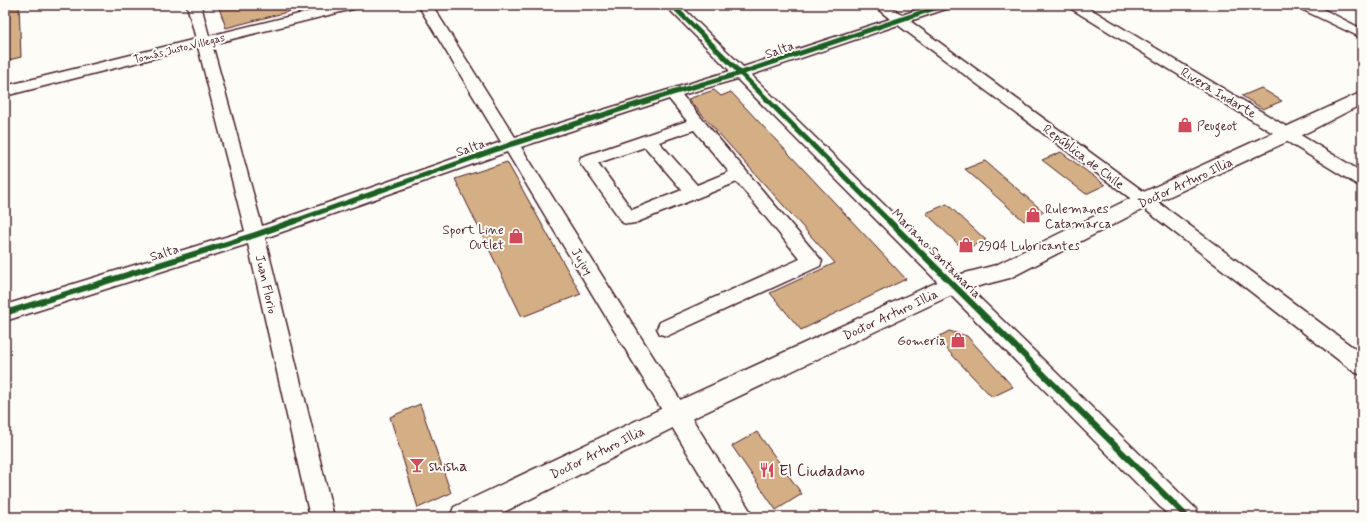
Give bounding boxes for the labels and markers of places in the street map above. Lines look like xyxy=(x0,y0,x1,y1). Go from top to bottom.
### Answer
shop icon: Peugeot xyxy=(1176,116,1194,134)
place label: Peugeot xyxy=(1197,118,1238,137)
place label: Rulemanes Catamarca xyxy=(1045,201,1112,233)
shop icon: Rulemanes Catamarca xyxy=(1024,206,1042,224)
place label: Sport Line Outlet xyxy=(443,222,504,254)
shop icon: Sport Line Outlet xyxy=(507,227,525,245)
shop icon: 2904 Lubricantes xyxy=(957,236,975,254)
place label: 2904 Lubricantes xyxy=(978,238,1080,255)
shop icon: Gomeria xyxy=(949,331,967,349)
place label: Gomeria xyxy=(897,333,946,350)
bar icon: shisha xyxy=(408,456,426,474)
place label: shisha xyxy=(429,456,468,477)
restaurant icon: El Ciudadano xyxy=(758,461,776,479)
place label: El Ciudadano xyxy=(779,461,865,482)

